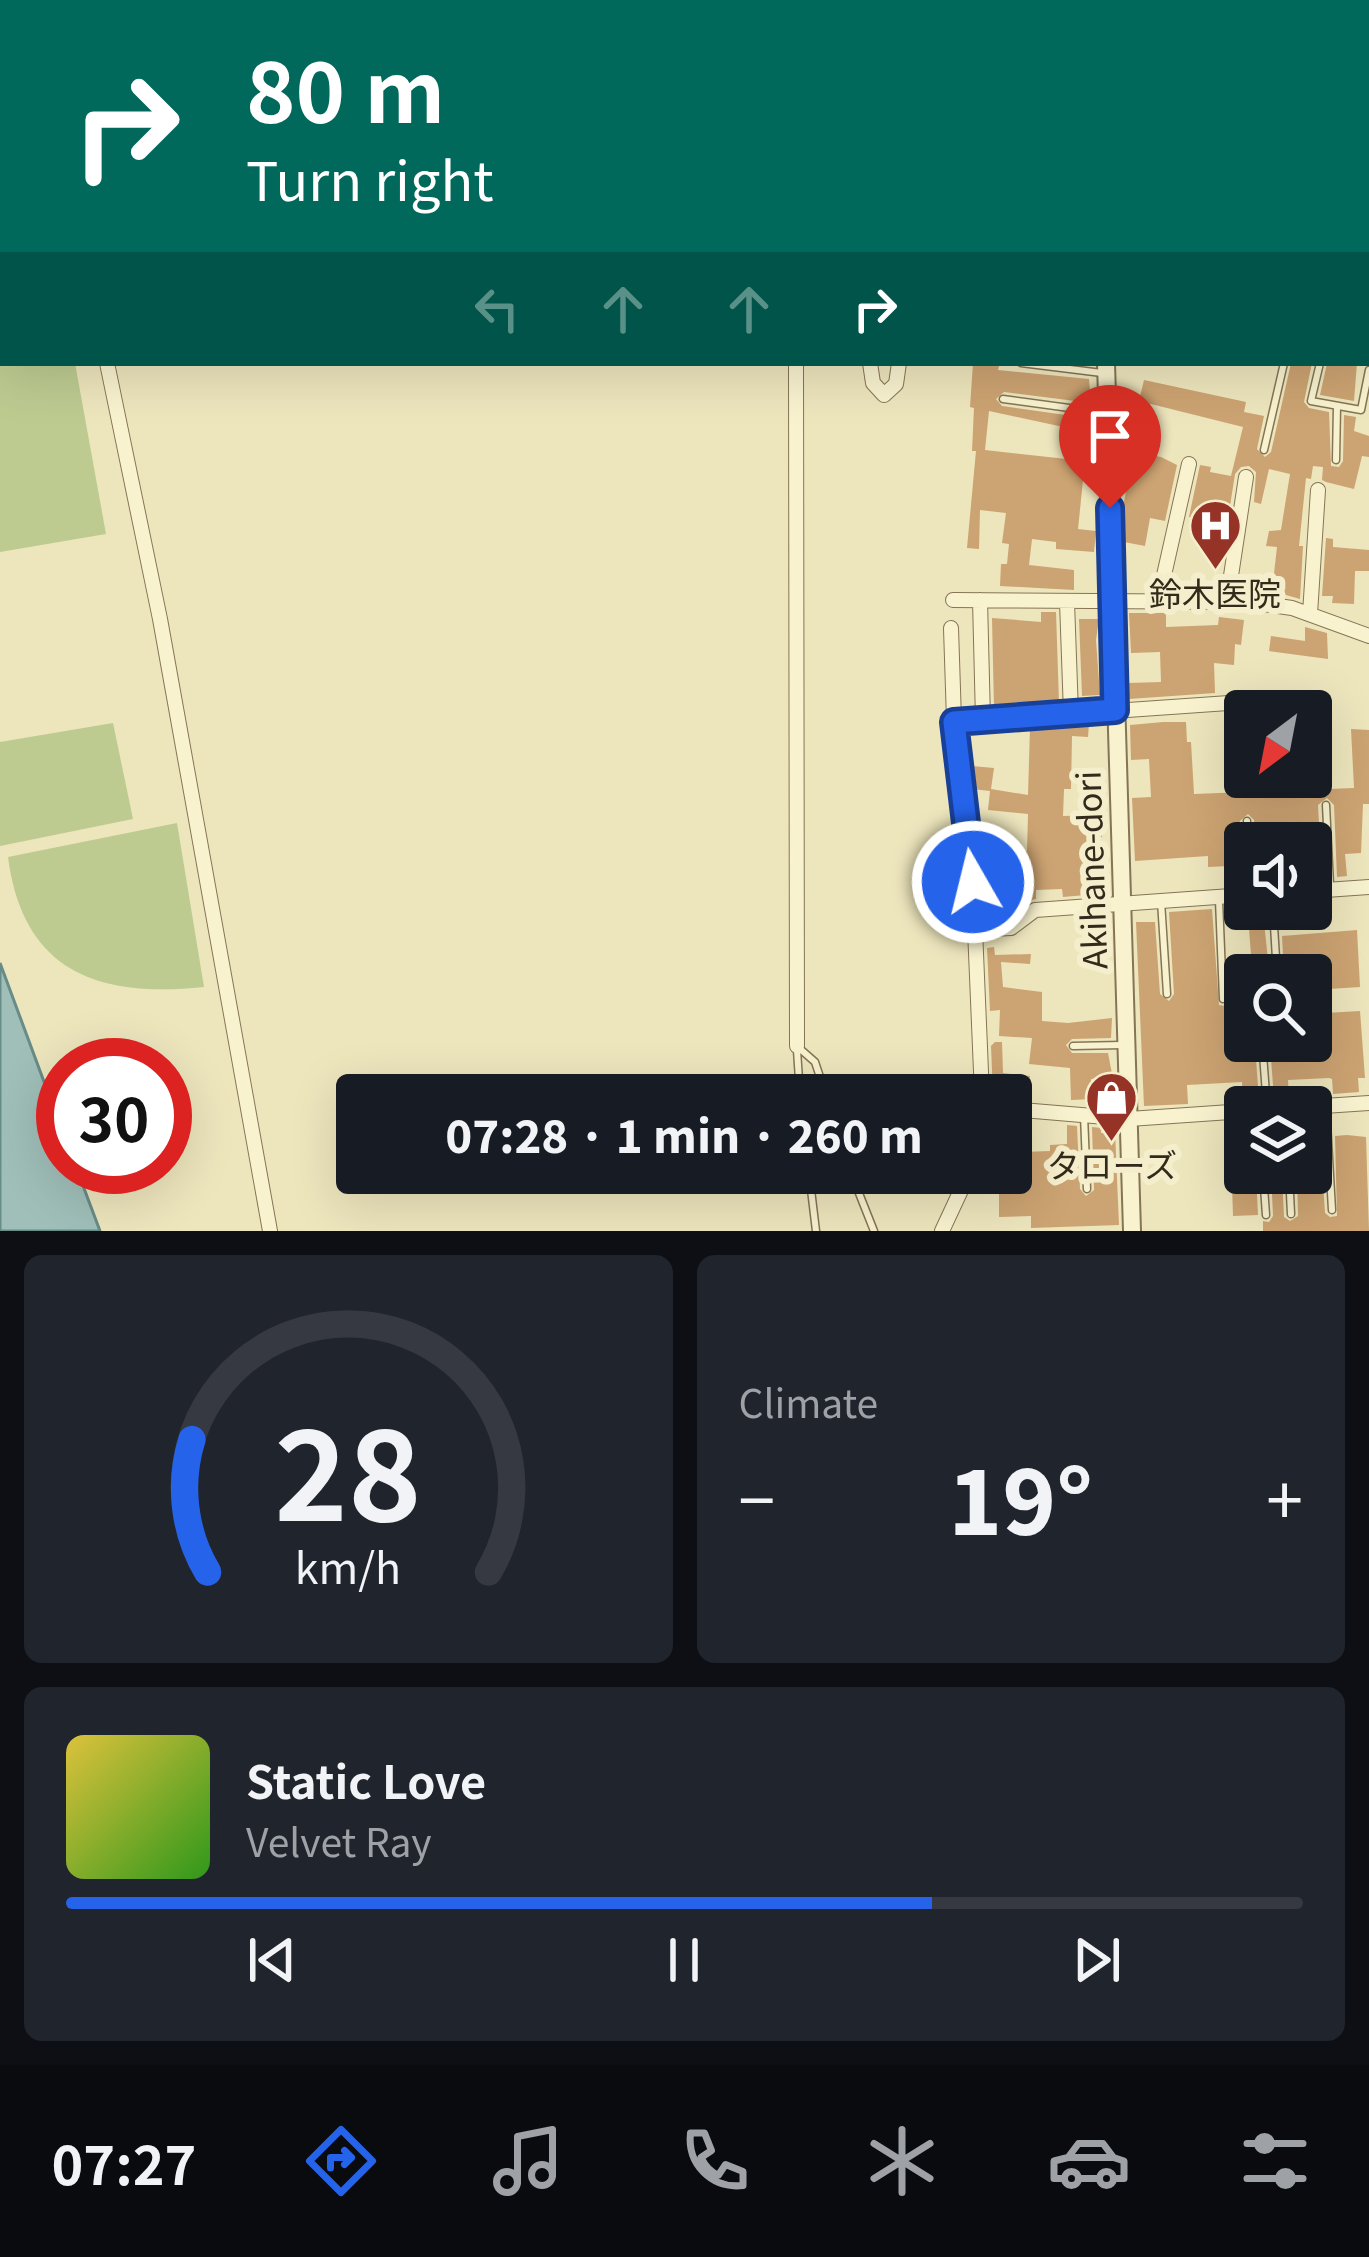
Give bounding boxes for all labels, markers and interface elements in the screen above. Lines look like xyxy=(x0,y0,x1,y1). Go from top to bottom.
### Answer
text: 80 m xyxy=(246,26,445,147)
icon: right xyxy=(48,48,204,204)
text: Turn right xyxy=(246,138,494,217)
icon: left xyxy=(464,276,530,342)
icon: ahead xyxy=(590,276,656,342)
icon: ahead xyxy=(716,276,782,342)
icon: right xyxy=(842,276,908,342)
pin xyxy=(1059,385,1161,508)
icon: arrive xyxy=(1077,403,1143,469)
hospital icon: 鈴木医院 xyxy=(1187,497,1243,571)
place label: 鈴木医院 xyxy=(1149,568,1281,616)
north arrow xyxy=(1224,690,1332,798)
map controls xyxy=(1224,690,1332,1194)
street label: Akihane-dori xyxy=(1063,770,1117,970)
position arrow xyxy=(910,819,1036,945)
button: sound xyxy=(1224,822,1332,930)
button: search xyxy=(1224,954,1332,1062)
speed limit sign: 30 xyxy=(36,1038,192,1194)
shop icon: タローズ xyxy=(1084,1069,1140,1143)
button: layers xyxy=(1224,1086,1332,1194)
text: 07:28 · 1 min · 260 m xyxy=(445,1101,923,1166)
place label: タローズ xyxy=(1047,1140,1177,1188)
text: Climate xyxy=(739,1373,878,1429)
text: 28 xyxy=(275,1376,422,1557)
text: 19° xyxy=(948,1431,1093,1561)
text: − xyxy=(739,1448,775,1544)
text: + xyxy=(1266,1448,1303,1544)
text: km/h xyxy=(295,1534,401,1596)
text: Static Love xyxy=(246,1747,486,1812)
text: Velvet Ray xyxy=(246,1812,432,1868)
icon: previous xyxy=(239,1927,305,1993)
icon: pause xyxy=(651,1927,717,1993)
icon: next xyxy=(1064,1927,1130,1993)
icon: directions xyxy=(299,2119,383,2203)
icon: music xyxy=(486,2119,570,2203)
icon: phone xyxy=(673,2119,757,2203)
icon: climate xyxy=(860,2119,944,2203)
icon: car xyxy=(1047,2119,1131,2203)
icon: filters xyxy=(1233,2119,1317,2203)
text: 07:27 xyxy=(51,2122,196,2201)

